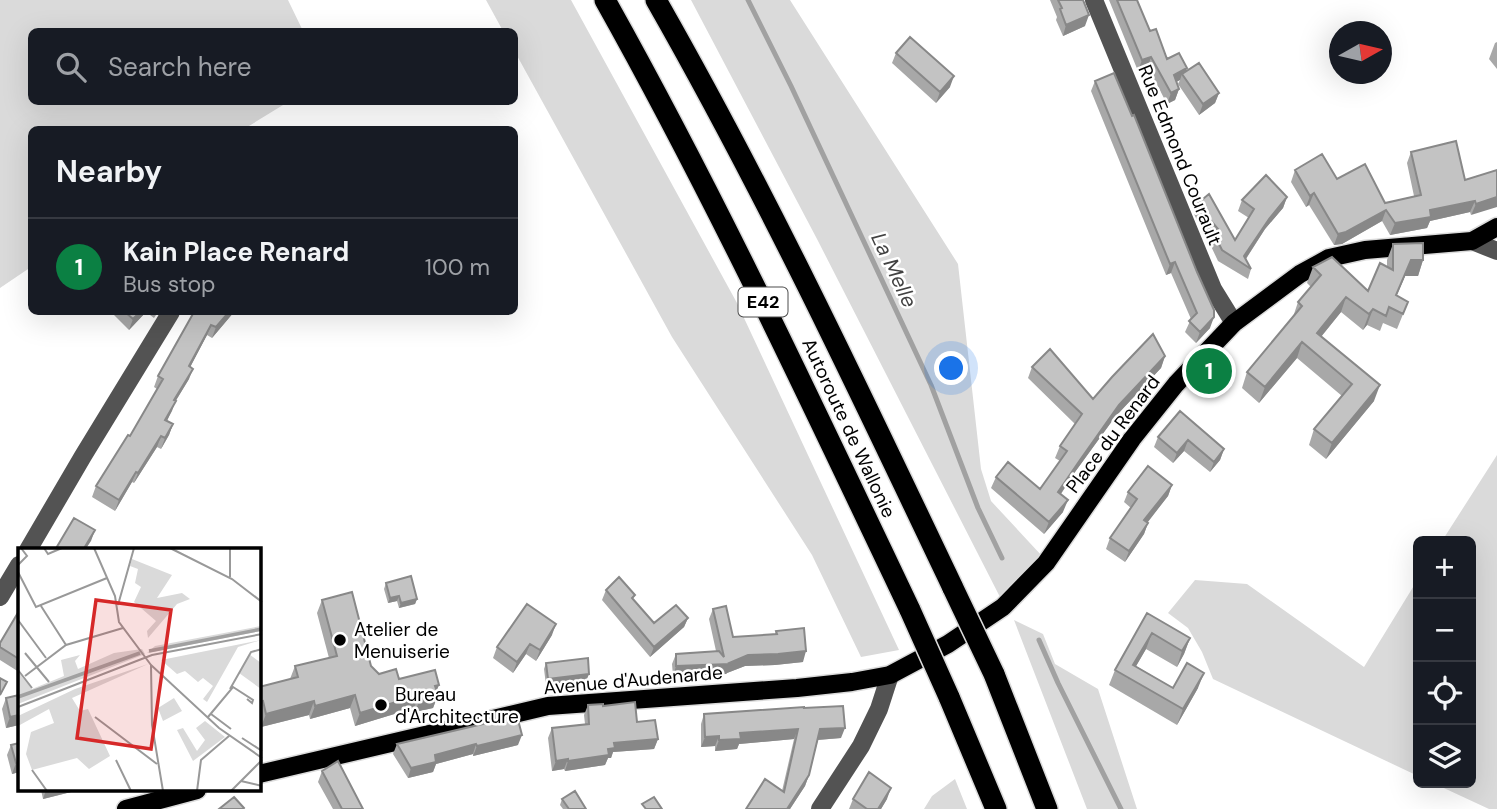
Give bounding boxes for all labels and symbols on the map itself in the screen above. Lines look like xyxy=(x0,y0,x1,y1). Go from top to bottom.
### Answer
north arrow xyxy=(1329,21,1392,84)
street label: Rue Edmond Courault xyxy=(1132,61,1228,249)
water label: La Melle xyxy=(864,228,924,312)
road number: E42 xyxy=(738,288,788,316)
street label: Autoroute de Wallonie xyxy=(796,334,902,522)
pin: 1 xyxy=(1186,345,1232,397)
your location xyxy=(934,351,968,385)
street label: Place du Renard xyxy=(1060,370,1166,498)
inset map xyxy=(18,548,261,792)
place label: Atelier de Menuiserie xyxy=(354,617,450,664)
marker: Atelier de Menuiserie xyxy=(332,632,348,648)
street label: Avenue d'Audenarde xyxy=(542,660,724,700)
place label: Bureau d'Architecture xyxy=(395,682,519,729)
marker: Bureau d'Architecture xyxy=(373,697,389,713)

